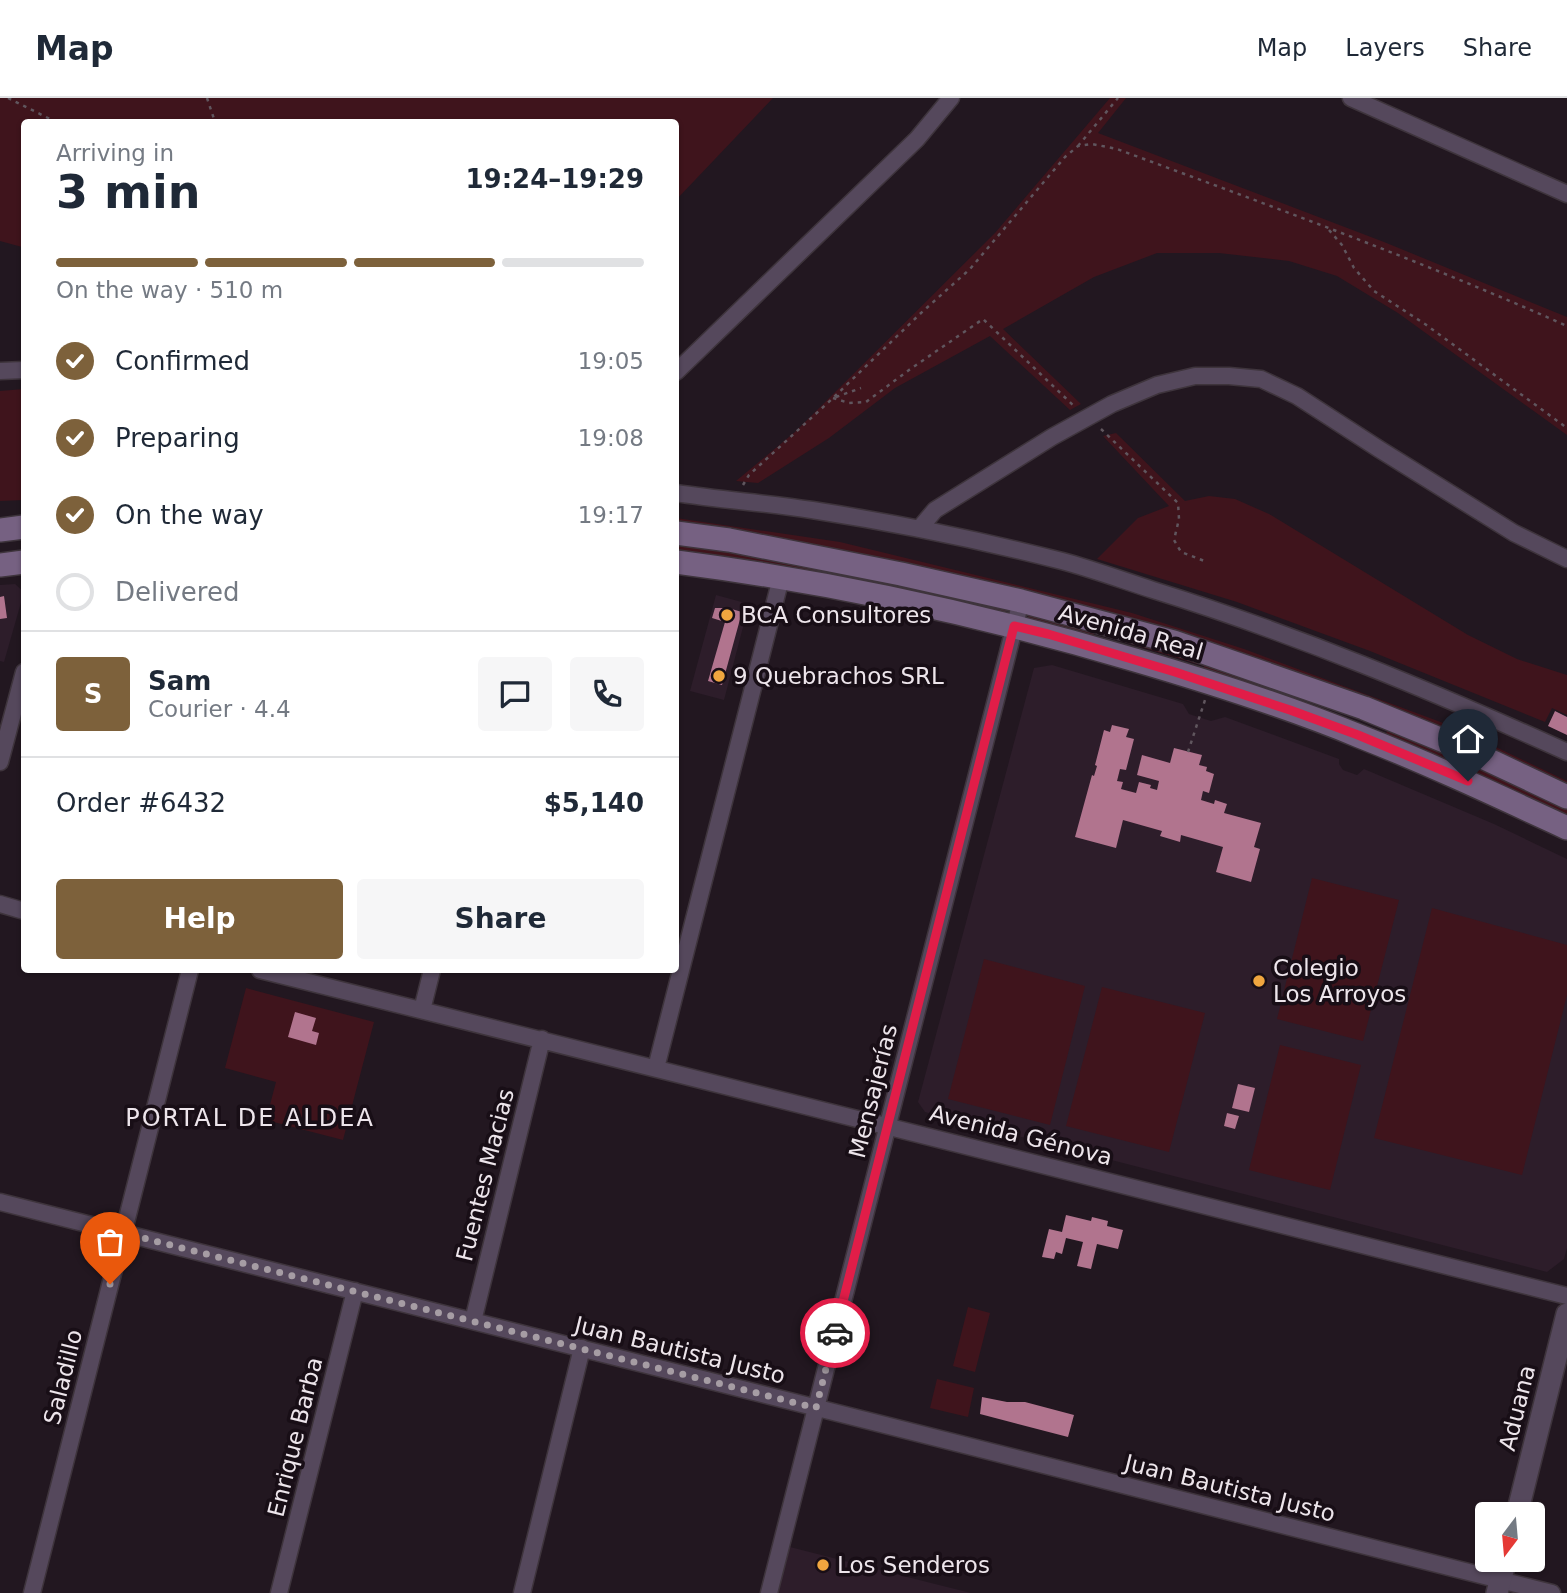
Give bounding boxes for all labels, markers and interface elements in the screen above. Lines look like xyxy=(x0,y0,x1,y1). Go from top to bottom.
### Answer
text: Map xyxy=(35,29,114,68)
text: Map xyxy=(1257,34,1307,62)
text: Layers xyxy=(1345,34,1425,62)
text: Share xyxy=(1463,34,1532,62)
text: Arriving in xyxy=(56,140,174,166)
text: 19:24–19:29 xyxy=(465,164,644,194)
text: 3 min xyxy=(56,165,200,219)
text: On the way · 510 m xyxy=(56,277,283,303)
icon: check xyxy=(56,342,94,380)
text: Confirmed xyxy=(115,346,250,376)
text: 19:05 xyxy=(578,348,644,374)
icon: check xyxy=(56,419,94,457)
text: Preparing xyxy=(115,423,240,453)
text: 19:08 xyxy=(578,425,644,451)
icon: check xyxy=(56,496,94,534)
text: On the way xyxy=(115,500,264,530)
text: 19:17 xyxy=(578,502,644,528)
text: Delivered xyxy=(115,577,239,607)
street label: Avenida Real xyxy=(1056,599,1206,665)
place label: BCA Consultores xyxy=(741,602,931,628)
marker: BCA Consultores xyxy=(719,607,735,623)
button: chat xyxy=(478,657,552,731)
button: phone xyxy=(570,657,644,731)
place label: 9 Quebrachos SRL xyxy=(733,663,944,689)
text: Sam xyxy=(148,666,211,696)
marker: 9 Quebrachos SRL xyxy=(711,668,727,684)
text: S xyxy=(84,679,102,709)
text: Courier · 4.4 xyxy=(148,696,291,722)
pin xyxy=(1438,709,1498,781)
icon: home xyxy=(1449,720,1487,758)
text: Order #6432 xyxy=(56,788,226,818)
text: $5,140 xyxy=(544,788,644,818)
button: Help xyxy=(56,879,343,959)
button: Share xyxy=(357,879,644,959)
place label: Colegio Los Arroyos xyxy=(1273,955,1406,1007)
marker: Colegio Los Arroyos xyxy=(1251,973,1267,989)
street label: Mensajerías xyxy=(844,1021,902,1161)
street label: Fuentes Macias xyxy=(451,1086,519,1264)
street label: Avenida Génova xyxy=(927,1100,1115,1170)
district label: PORTAL DE ALDEA xyxy=(125,1104,375,1132)
pin xyxy=(80,1212,140,1284)
icon: bag xyxy=(91,1223,129,1261)
courier xyxy=(800,1298,870,1368)
street label: Juan Bautista Justo xyxy=(570,1311,788,1389)
icon: car xyxy=(816,1314,854,1352)
street label: Saladillo xyxy=(39,1327,87,1427)
street label: Enrique Barba xyxy=(263,1354,327,1520)
street label: Aduana xyxy=(1494,1363,1540,1453)
street label: Juan Bautista Justo xyxy=(1120,1449,1338,1527)
north arrow xyxy=(1475,1502,1545,1572)
map controls xyxy=(1475,1502,1545,1572)
place label: Los Senderos xyxy=(837,1552,990,1578)
marker: Los Senderos xyxy=(815,1557,831,1573)

